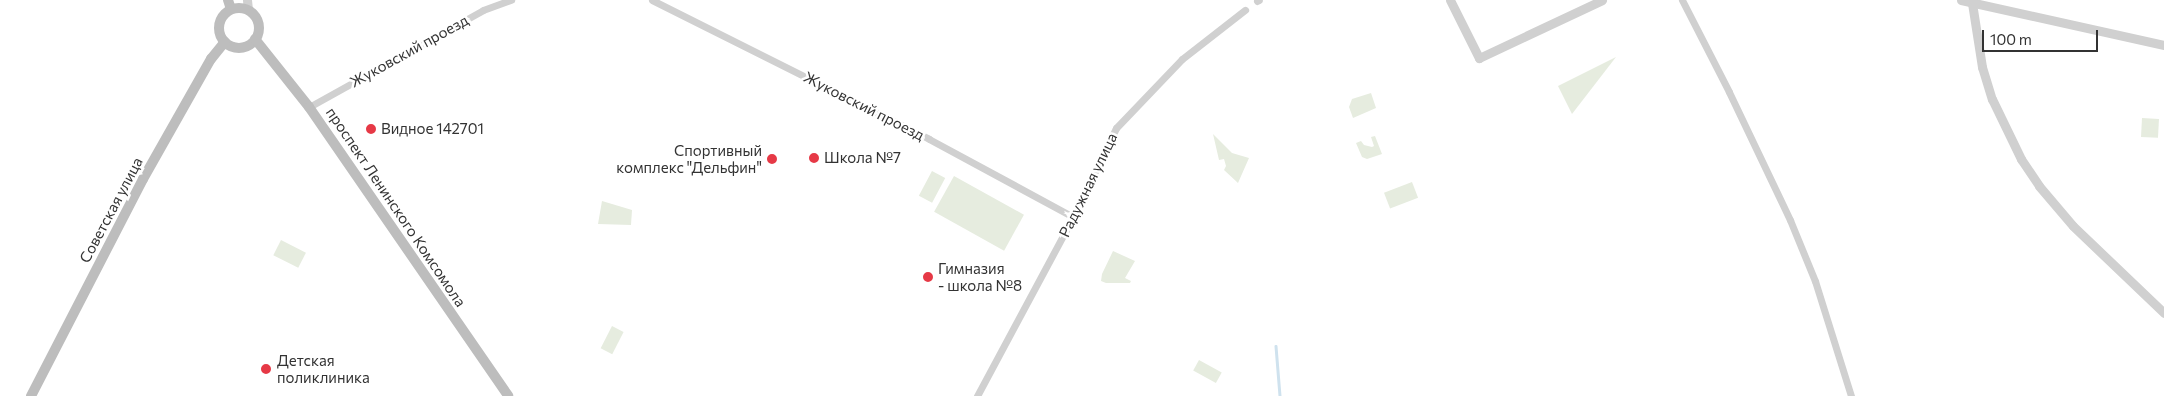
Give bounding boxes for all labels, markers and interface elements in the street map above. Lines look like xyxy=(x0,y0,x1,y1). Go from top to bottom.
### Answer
street label: Жуковский проезд xyxy=(346,11,472,91)
scale bar xyxy=(1984,20,2100,52)
text: 100 m xyxy=(1990,30,2032,48)
street label: Жуковский проезд xyxy=(801,68,927,144)
street label: проспект Ленинского Комсомола xyxy=(322,104,470,310)
place label: Видное 142701 xyxy=(381,120,484,138)
marker: Видное 142701 xyxy=(365,123,377,135)
street label: Радужная улица xyxy=(1055,130,1121,240)
place label: Спортивный комплекс "Дельфин" xyxy=(616,141,762,176)
place label: Школа №7 xyxy=(824,149,901,167)
marker: Школа №7 xyxy=(808,152,820,164)
marker: Спортивный комплекс "Дельфин" xyxy=(766,153,778,165)
street label: Советская улица xyxy=(76,154,146,266)
place label: Гимназия - школа №8 xyxy=(938,259,1022,294)
marker: Гимназия - школа №8 xyxy=(922,271,934,283)
place label: Детская поликлиника xyxy=(277,351,370,386)
marker: Детская поликлиника xyxy=(259,362,273,376)

